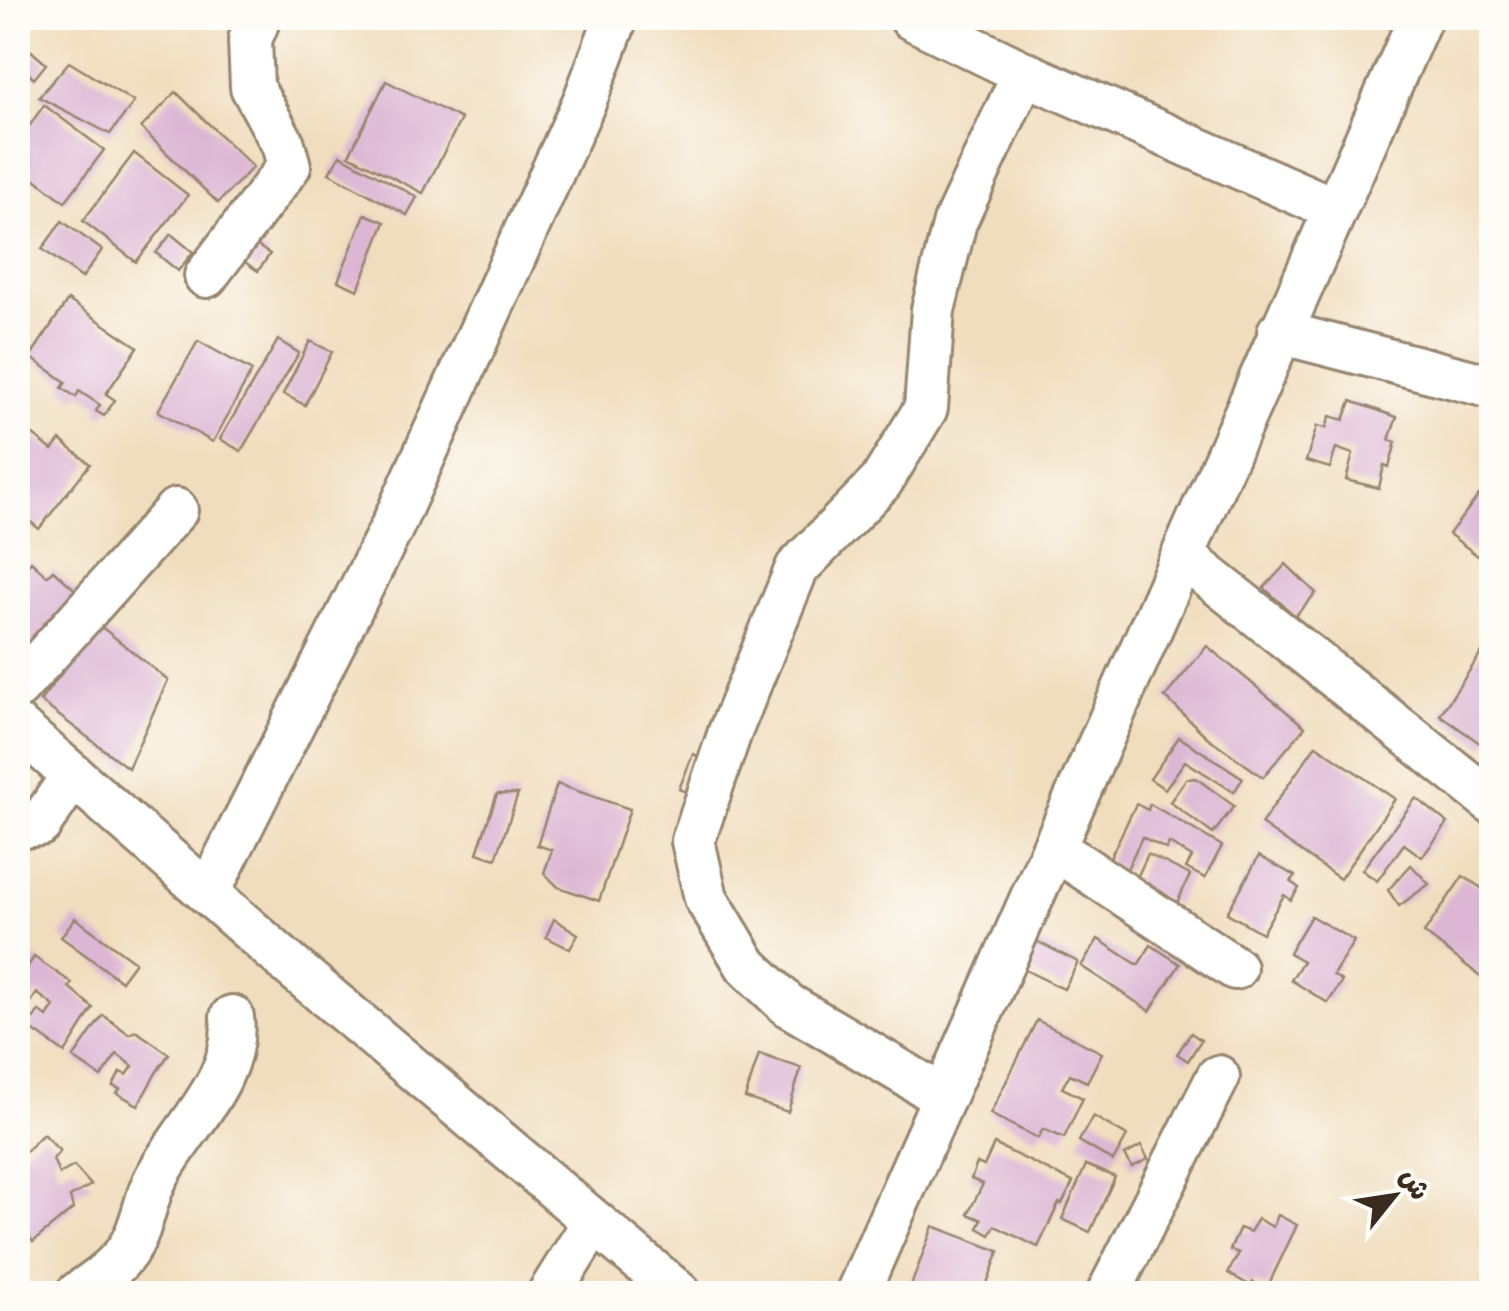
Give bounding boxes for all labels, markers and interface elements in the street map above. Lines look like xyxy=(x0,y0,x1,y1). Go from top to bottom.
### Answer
north arrow xyxy=(1344,1146,1444,1246)
text: ش xyxy=(1391,1161,1440,1206)

